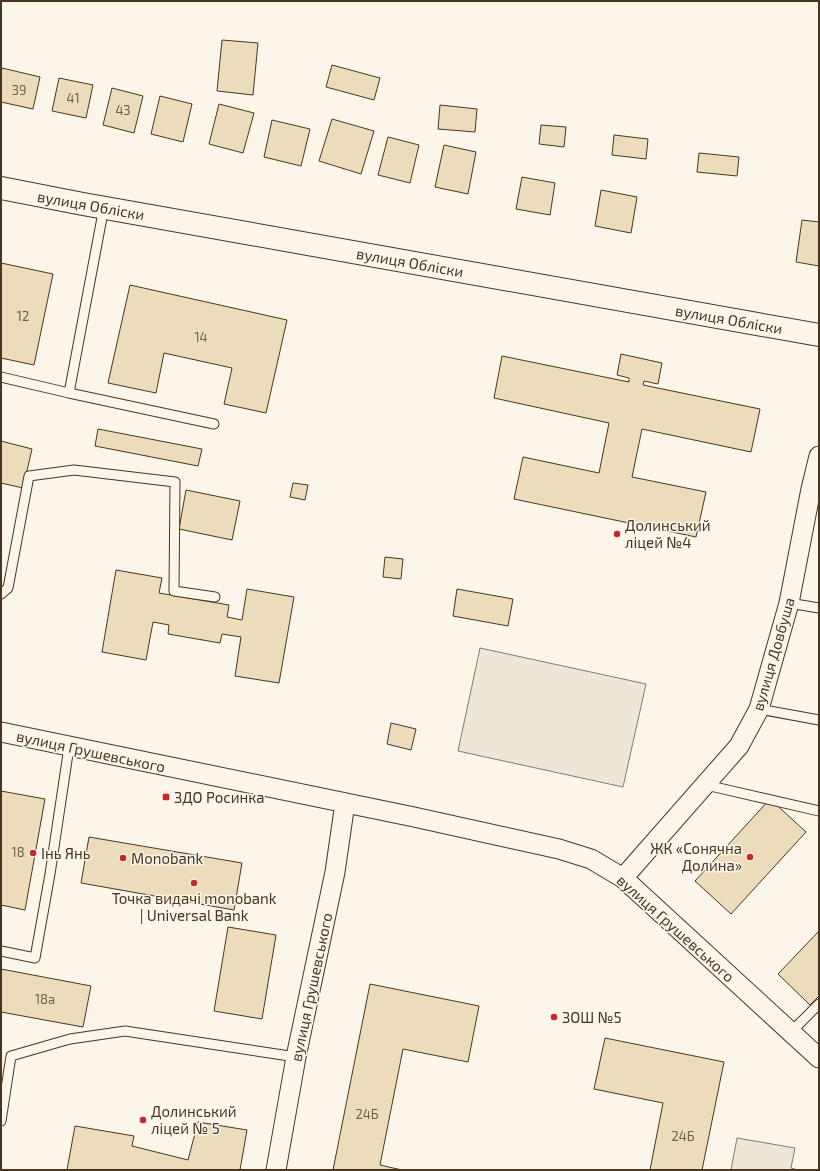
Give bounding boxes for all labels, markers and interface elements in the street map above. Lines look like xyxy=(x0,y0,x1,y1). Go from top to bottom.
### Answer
house number: 39 xyxy=(12,82,26,98)
house number: 41 xyxy=(66,90,80,106)
house number: 43 xyxy=(115,102,131,118)
street label: вулиця Обліски xyxy=(36,187,146,224)
street label: вулиця Обліски xyxy=(355,244,465,281)
street label: вулиця Обліски xyxy=(674,301,784,338)
house number: 12 xyxy=(17,308,29,324)
house number: 14 xyxy=(194,329,208,345)
place label: Долинський ліцей №4 xyxy=(625,516,711,551)
marker: Долинський ліцей №4 xyxy=(612,529,622,539)
street label: вулиця Довбуша xyxy=(748,595,799,713)
street label: вулиця Грушевського xyxy=(15,726,167,777)
place label: ЗДО Росинка xyxy=(174,788,265,806)
marker: ЗДО Росинка xyxy=(161,792,171,802)
place label: ЖК «Сонячна Долина» xyxy=(650,839,742,874)
house number: 18 xyxy=(11,844,25,860)
place label: Інь Янь xyxy=(41,844,91,862)
marker: Інь Янь xyxy=(28,848,38,858)
place label: Monobank xyxy=(131,849,203,867)
marker: ЖК «Сонячна Долина» xyxy=(745,852,755,862)
marker: Monobank xyxy=(118,853,128,863)
street label: вулиця Грушевського xyxy=(613,871,738,986)
marker: Точка видачі monobank | Universal Bank xyxy=(189,878,199,888)
place label: Точка видачі monobank | Universal Bank xyxy=(112,889,277,924)
street label: вулиця Грушевського xyxy=(286,911,337,1063)
house number: 18а xyxy=(35,991,55,1007)
place label: ЗОШ №5 xyxy=(562,1008,622,1026)
marker: ЗОШ №5 xyxy=(549,1012,559,1022)
place label: Долинський ліцей № 5 xyxy=(151,1102,237,1137)
house number: 24Б xyxy=(355,1106,379,1122)
marker: Долинський ліцей № 5 xyxy=(138,1115,148,1125)
house number: 24Б xyxy=(671,1128,695,1144)

